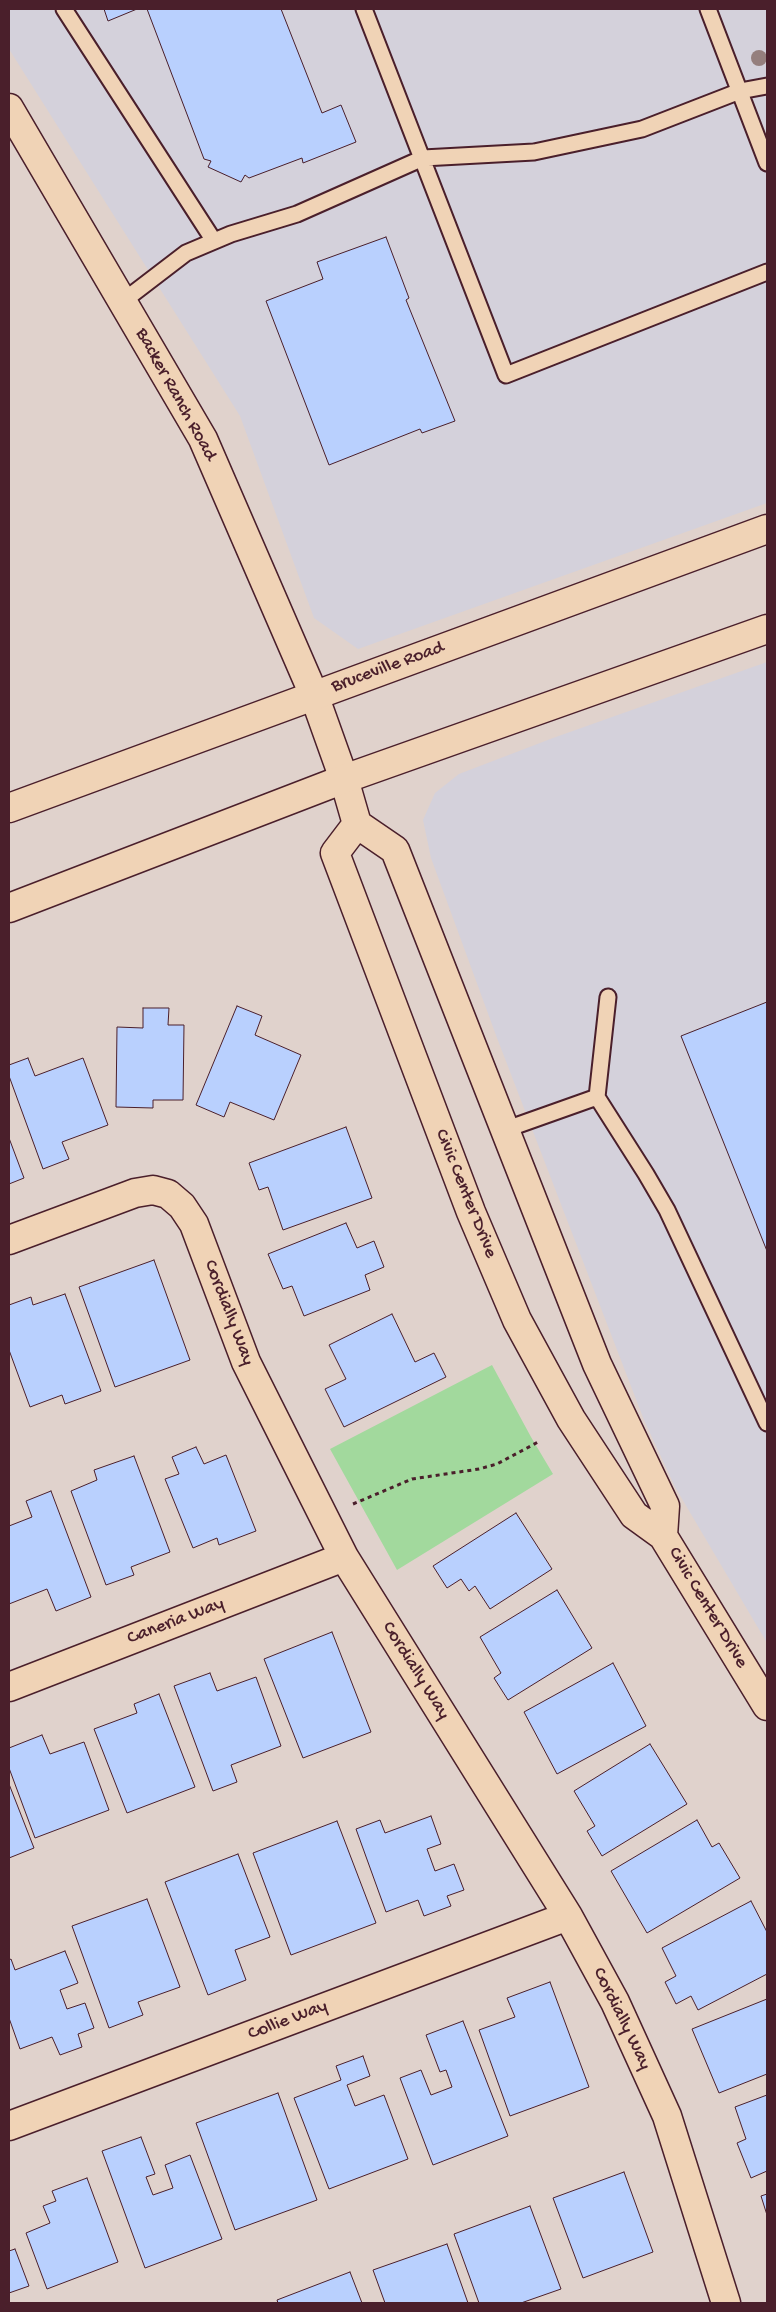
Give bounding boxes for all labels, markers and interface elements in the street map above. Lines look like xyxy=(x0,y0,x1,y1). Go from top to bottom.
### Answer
street label: Backer Ranch Road xyxy=(129,325,221,465)
street label: Bruceville Road xyxy=(329,637,447,699)
street label: Civic Center Drive xyxy=(429,1126,501,1262)
street label: Cordially Way xyxy=(197,1257,259,1369)
street label: Civic Center Drive xyxy=(662,1543,752,1673)
street label: Caneria Way xyxy=(124,1593,228,1651)
street label: Cordially Way xyxy=(376,1618,454,1724)
street label: Cordially Way xyxy=(586,1964,656,2074)
street label: Collie Way xyxy=(245,1995,331,2047)

